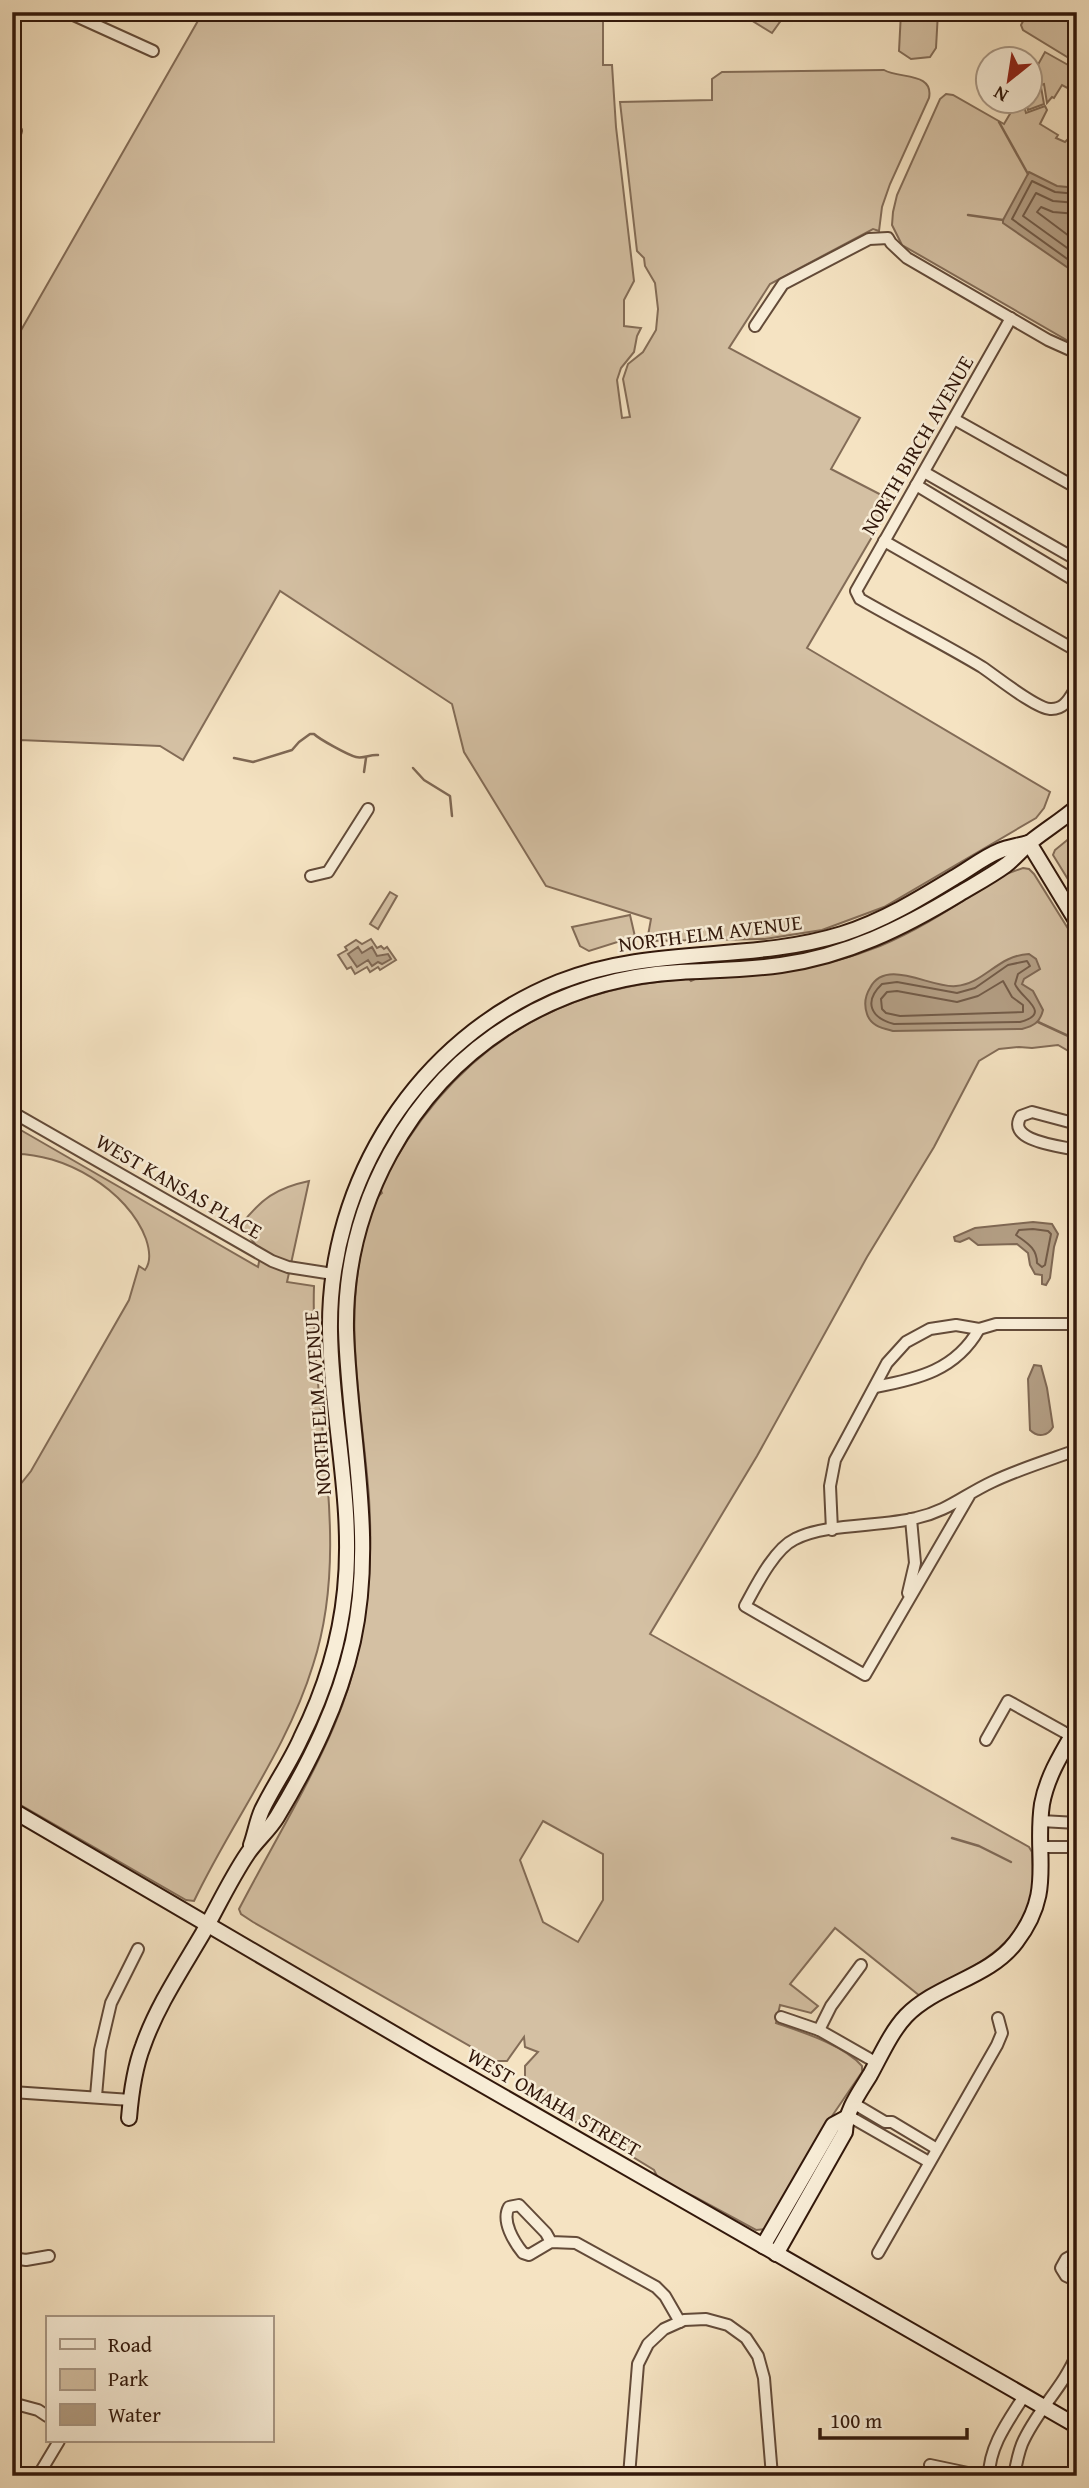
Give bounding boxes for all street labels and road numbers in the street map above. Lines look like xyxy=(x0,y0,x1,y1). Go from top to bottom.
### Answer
street label: NORTH BIRCH AVENUE xyxy=(853,349,981,540)
street label: NORTH ELM AVENUE xyxy=(616,906,804,960)
street label: WEST KANSAS PLACE xyxy=(90,1126,268,1247)
street label: NORTH ELM AVENUE xyxy=(295,1309,339,1496)
street label: WEST OMAHA STREET xyxy=(461,2040,647,2165)

